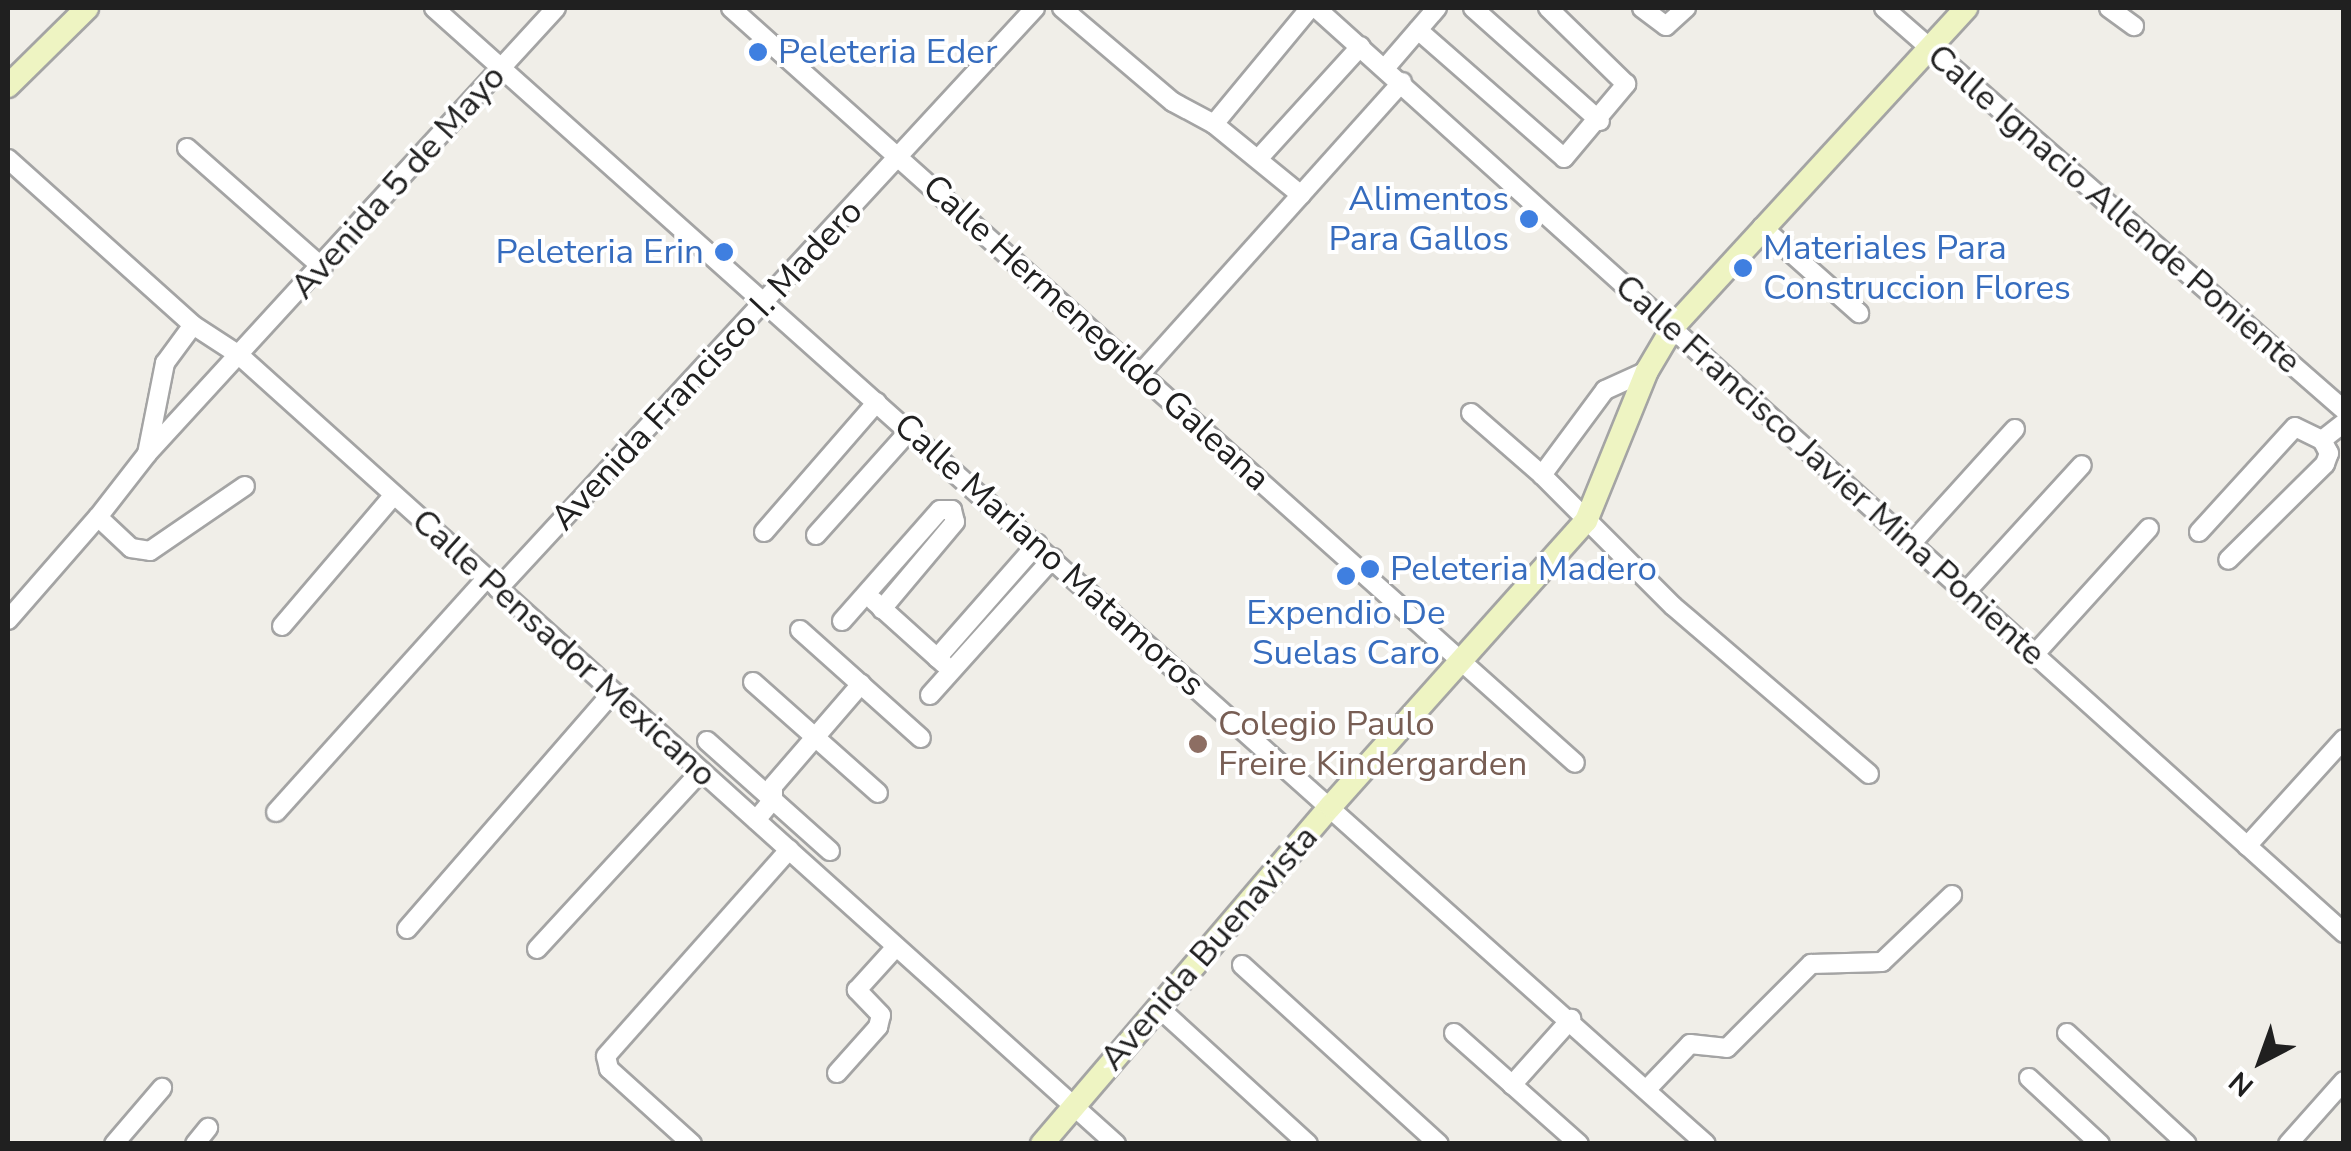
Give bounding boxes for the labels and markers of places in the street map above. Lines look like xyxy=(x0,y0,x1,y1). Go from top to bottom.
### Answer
place label: Peleteria Eder xyxy=(778,31,997,73)
marker: Peleteria Eder xyxy=(747,41,769,63)
place label: Alimentos Para Gallos xyxy=(1328,178,1509,260)
marker: Alimentos Para Gallos xyxy=(1518,208,1540,230)
place label: Materiales Para Construccion Flores xyxy=(1763,227,2071,309)
place label: Peleteria Erin xyxy=(495,231,704,273)
marker: Peleteria Erin xyxy=(713,241,735,263)
marker: Materiales Para Construccion Flores xyxy=(1732,257,1754,279)
place label: Peleteria Madero xyxy=(1390,548,1657,590)
marker: Peleteria Madero xyxy=(1359,558,1381,580)
marker: Expendio De Suelas Caro xyxy=(1335,565,1357,587)
place label: Expendio De Suelas Caro xyxy=(1246,592,1446,674)
place label: Colegio Paulo Freire Kindergarden xyxy=(1218,703,1527,785)
marker: Colegio Paulo Freire Kindergarden xyxy=(1187,733,1209,755)

